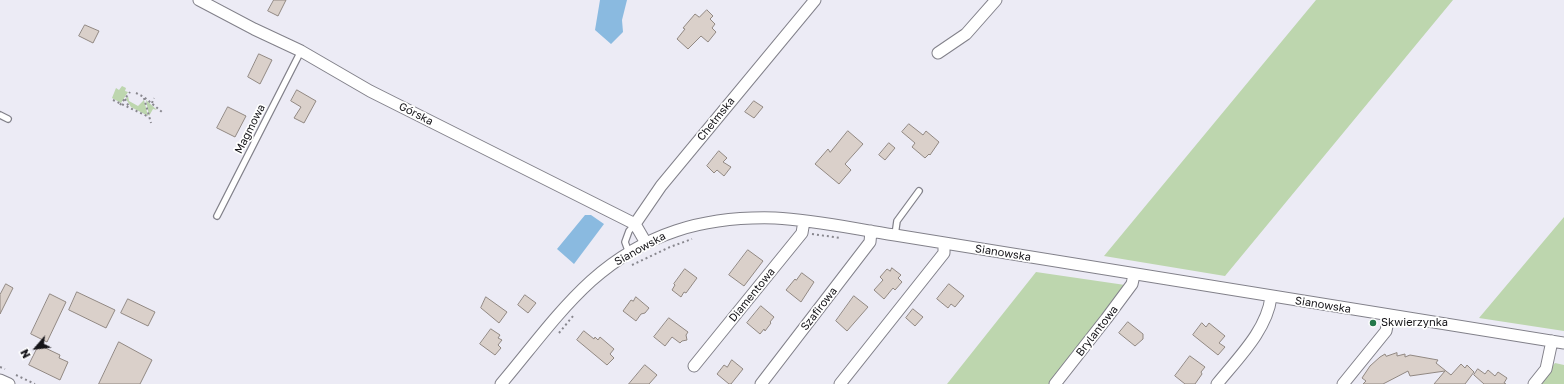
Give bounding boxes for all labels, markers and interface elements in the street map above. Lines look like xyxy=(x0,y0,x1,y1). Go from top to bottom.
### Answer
street label: Chełmska xyxy=(694,95,738,143)
street label: Górska xyxy=(397,100,435,128)
street label: Magmowa xyxy=(232,102,268,156)
street label: Sianowska xyxy=(612,230,668,268)
street label: Sianowska xyxy=(974,242,1032,264)
street label: Diamentowa xyxy=(726,265,778,325)
street label: Szafirowa xyxy=(798,285,840,333)
street label: Sianowska xyxy=(1294,294,1352,316)
street label: Brylantowa xyxy=(1073,303,1121,359)
place label: Skwierzynka xyxy=(1381,316,1448,330)
marker: Skwierzynka xyxy=(1368,318,1378,328)
north arrow xyxy=(16,328,56,368)
text: N xyxy=(17,347,33,361)

